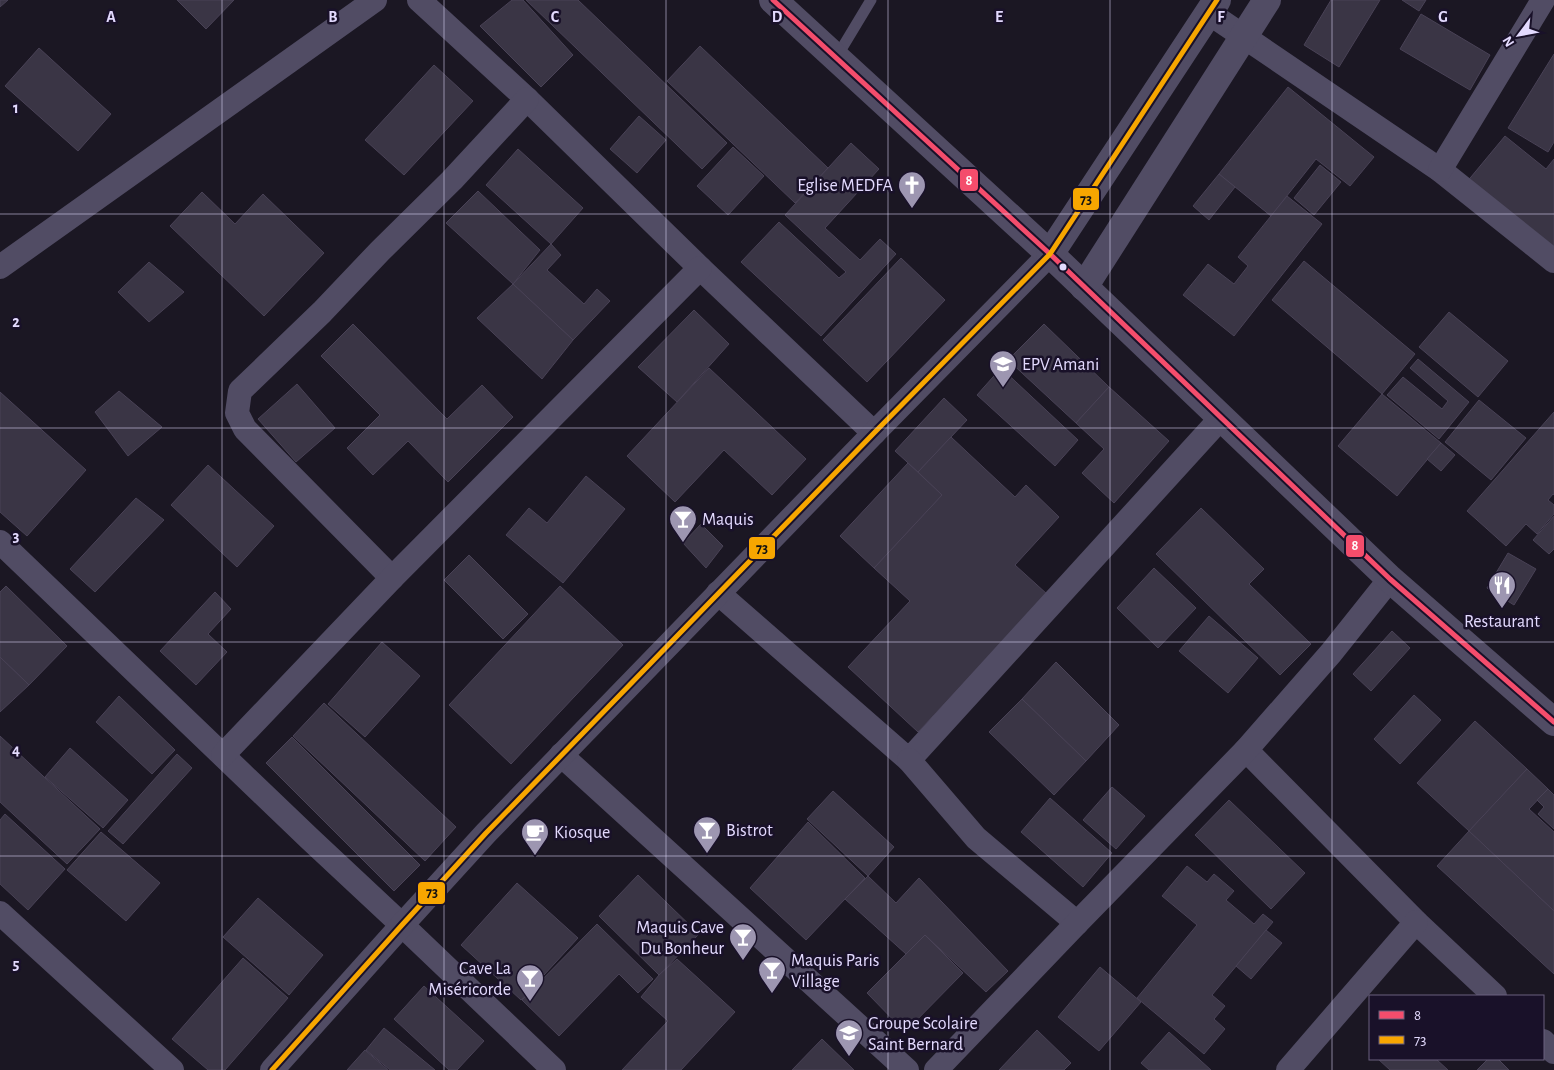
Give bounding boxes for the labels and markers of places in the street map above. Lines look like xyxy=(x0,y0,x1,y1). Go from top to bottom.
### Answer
church icon: Eglise MEDFA xyxy=(897,170,927,209)
place label: Eglise MEDFA xyxy=(797,177,894,195)
unlabelled marker xyxy=(1058,262,1068,272)
school or university icon: EPV Amani xyxy=(988,349,1018,388)
place label: EPV Amani xyxy=(1022,356,1099,374)
bar icon: Maquis xyxy=(668,504,698,543)
place label: Maquis xyxy=(702,511,754,529)
restaurant icon: Restaurant xyxy=(1487,570,1517,609)
place label: Restaurant xyxy=(1464,613,1540,631)
bar icon: Bistrot xyxy=(692,815,722,854)
cafe icon: Kiosque xyxy=(520,817,550,856)
place label: Bistrot xyxy=(726,822,773,840)
place label: Kiosque xyxy=(554,824,610,842)
place label: Maquis Cave Du Bonheur xyxy=(636,919,724,958)
bar icon: Maquis Cave Du Bonheur xyxy=(728,922,758,961)
place label: Maquis Paris Village xyxy=(791,952,880,991)
bar icon: Maquis Paris Village xyxy=(757,955,787,994)
place label: Cave La Miséricorde xyxy=(428,960,511,999)
bar icon: Cave La Miséricorde xyxy=(515,963,545,1002)
place label: Groupe Scolaire Saint Bernard xyxy=(868,1015,978,1054)
school or university icon: Groupe Scolaire Saint Bernard xyxy=(834,1018,864,1057)

